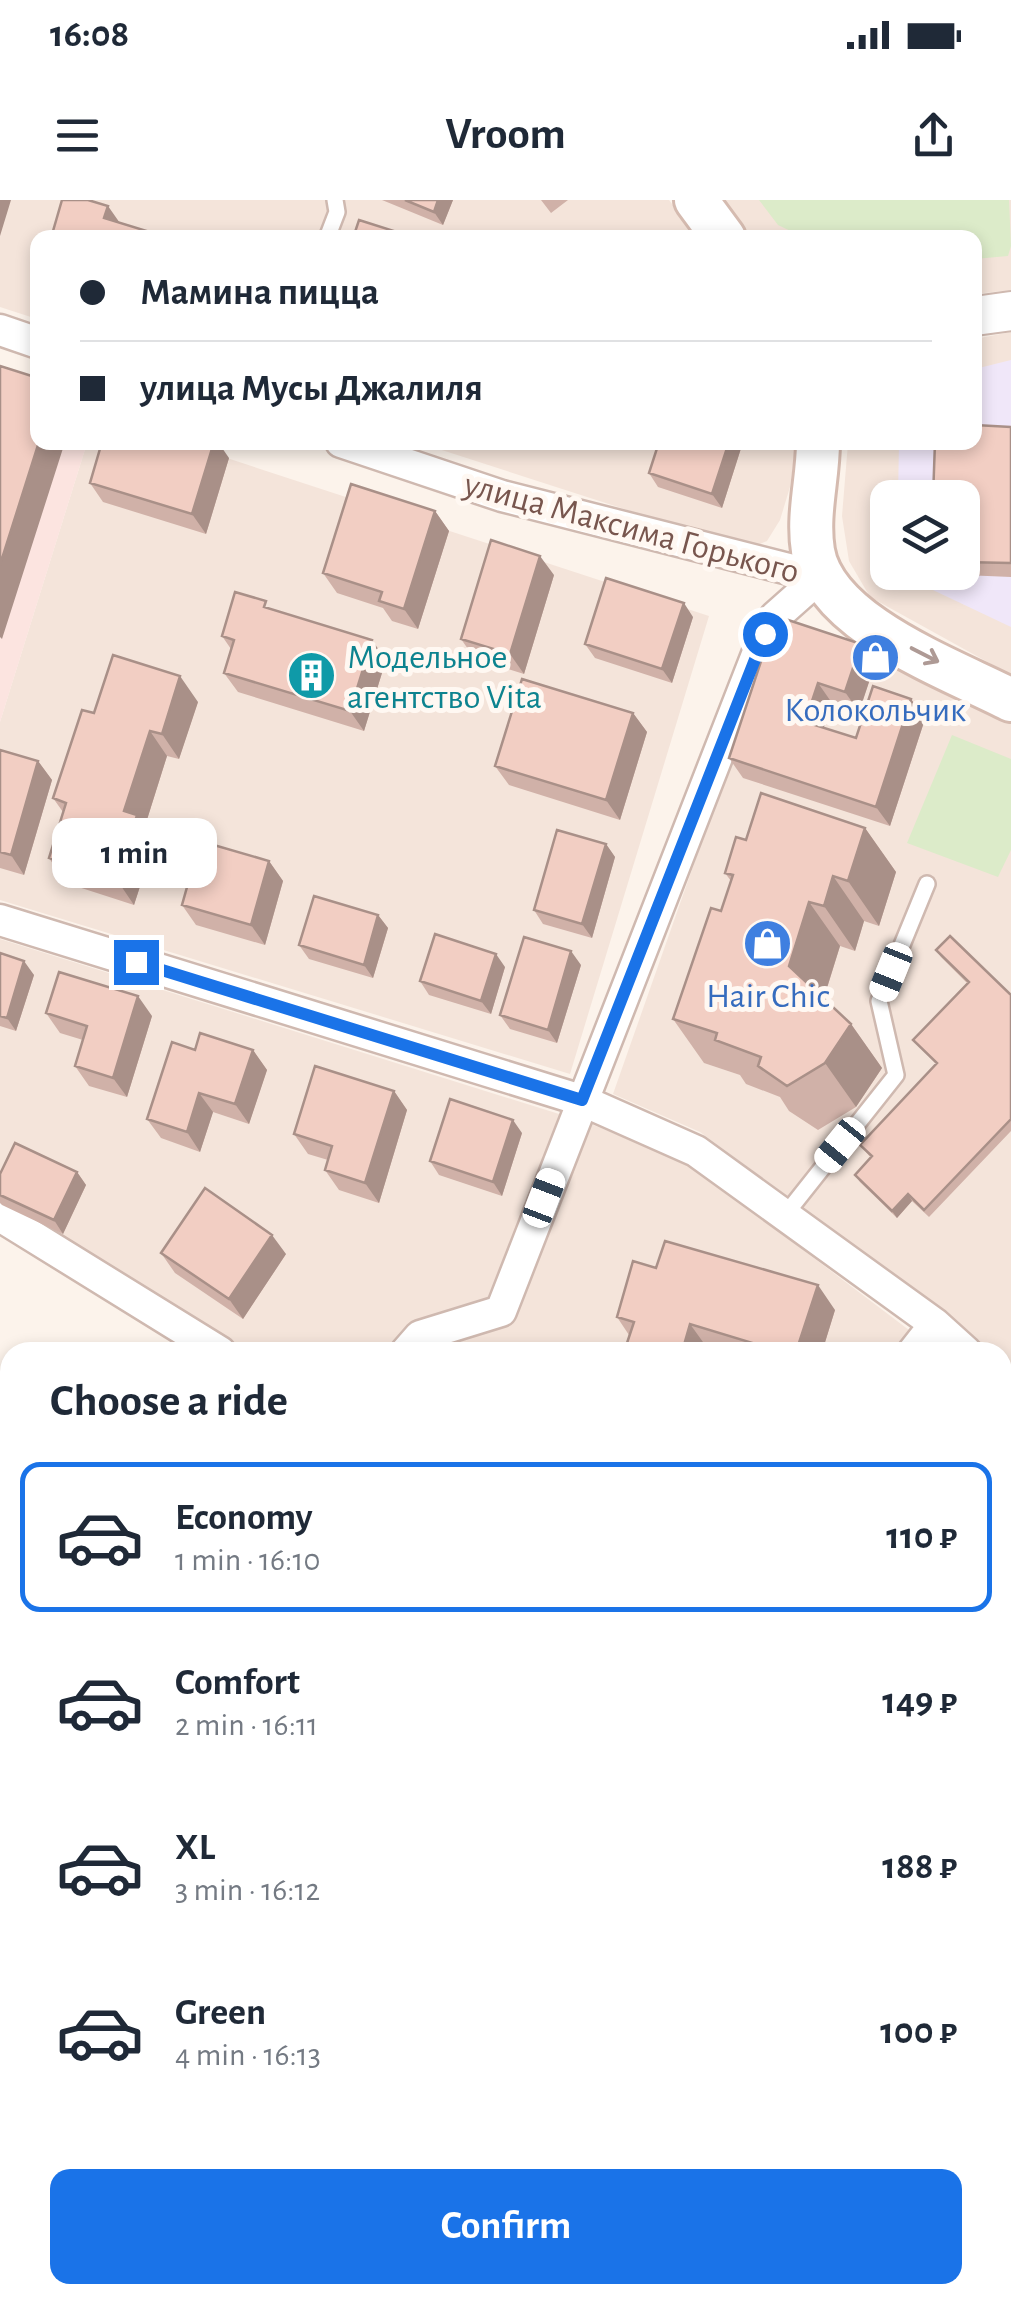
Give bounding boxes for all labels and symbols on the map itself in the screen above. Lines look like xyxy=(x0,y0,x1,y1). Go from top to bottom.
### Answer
street label: улица Максима Горького xyxy=(459,467,803,590)
route start xyxy=(743,612,788,657)
shop icon: Колокольчик xyxy=(849,631,901,683)
place label: Модельное агентство Vita xyxy=(347,640,542,715)
one-way arrow xyxy=(909,646,939,665)
building icon: Модельное агентство Vita xyxy=(286,650,338,702)
place label: Колокольчик xyxy=(784,693,966,728)
callout: 1 min xyxy=(54,817,218,887)
shop icon: Hair Chic xyxy=(742,917,794,969)
car xyxy=(866,939,916,1005)
route end xyxy=(114,940,159,985)
place label: Hair Chic xyxy=(706,979,830,1014)
car xyxy=(809,1112,871,1178)
car xyxy=(519,1165,569,1231)

